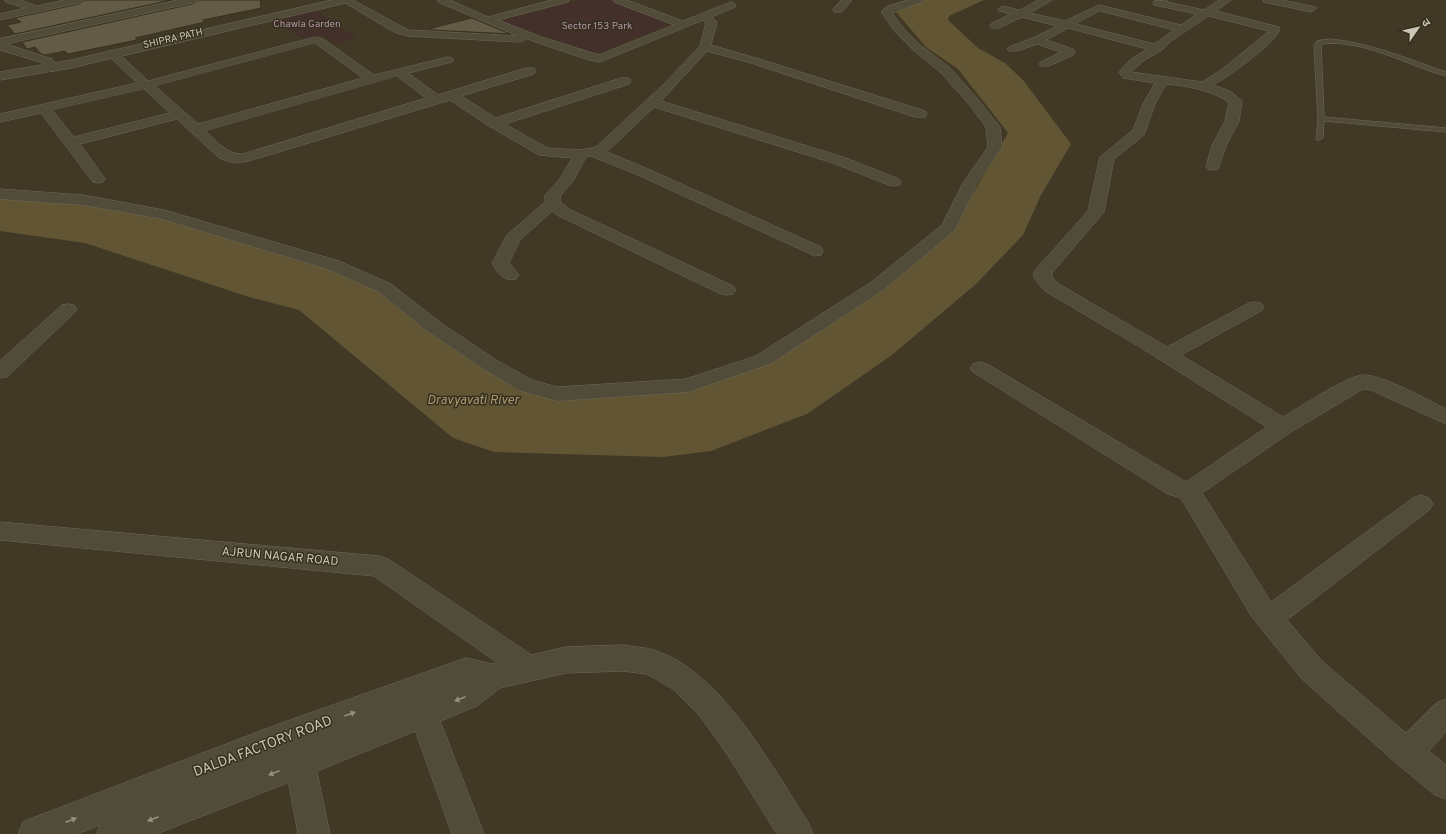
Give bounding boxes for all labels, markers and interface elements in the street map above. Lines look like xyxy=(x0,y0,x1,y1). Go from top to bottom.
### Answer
north arrow xyxy=(1398,8,1438,48)
text: उ xyxy=(1418,16,1433,30)
park label: Chawla Garden xyxy=(273,18,341,31)
park label: Sector 153 Park xyxy=(562,20,632,33)
street label: SHIPRA PATH xyxy=(142,26,204,52)
water label: Dravyavati River xyxy=(427,393,520,409)
street label: AJRUN NAGAR ROAD xyxy=(221,544,339,570)
one-way arrow xyxy=(454,696,466,702)
one-way arrow xyxy=(344,710,356,716)
street label: DALDA FACTORY ROAD xyxy=(191,713,335,781)
one-way arrow xyxy=(268,770,280,776)
one-way arrow xyxy=(66,816,78,822)
one-way arrow xyxy=(146,816,158,822)

